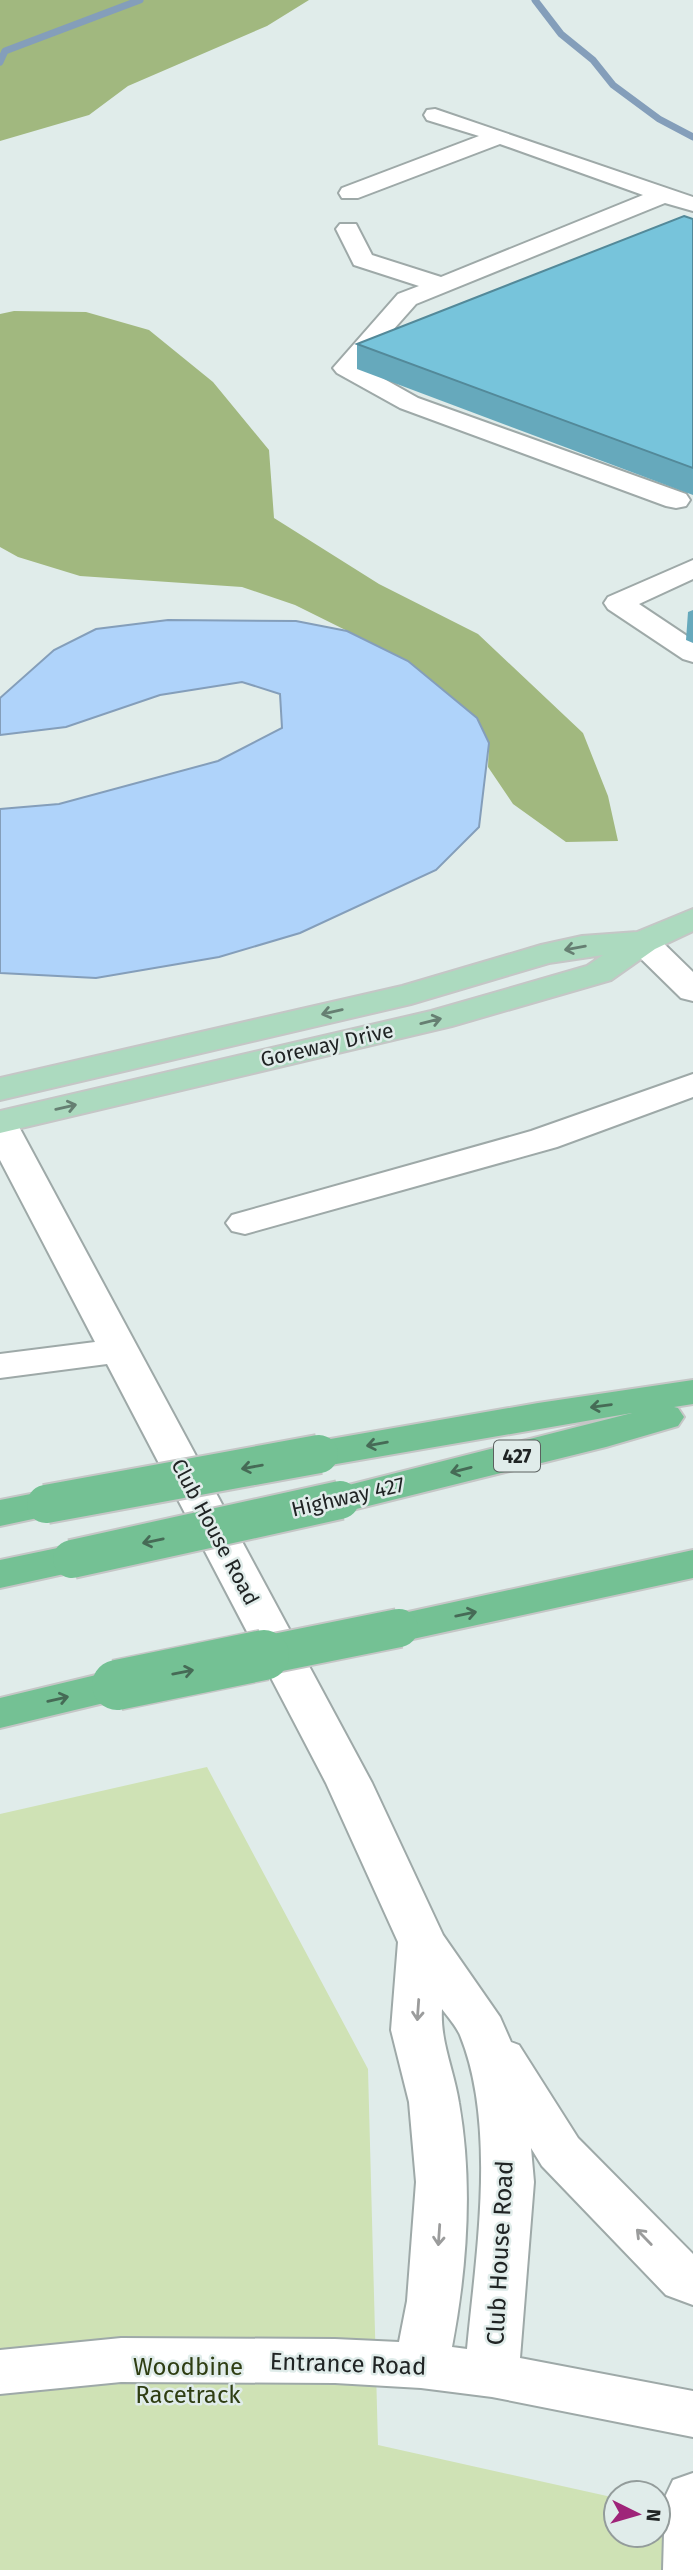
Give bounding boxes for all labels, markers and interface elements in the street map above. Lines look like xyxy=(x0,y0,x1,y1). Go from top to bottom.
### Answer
one-way arrow xyxy=(565,941,587,955)
one-way arrow xyxy=(321,1006,344,1019)
one-way arrow xyxy=(419,1014,442,1027)
street label: Goreway Drive xyxy=(258,1017,396,1073)
one-way arrow xyxy=(55,1100,77,1113)
one-way arrow xyxy=(590,1400,613,1413)
one-way arrow xyxy=(366,1438,389,1451)
road number: 427 xyxy=(494,1440,540,1472)
street label: Club House Road xyxy=(165,1454,265,1610)
one-way arrow xyxy=(241,1460,264,1474)
one-way arrow xyxy=(450,1464,473,1477)
street label: Highway 427 xyxy=(289,1471,407,1523)
one-way arrow xyxy=(142,1534,165,1548)
one-way arrow xyxy=(454,1606,477,1620)
one-way arrow xyxy=(171,1664,194,1678)
one-way arrow xyxy=(46,1692,69,1705)
one-way arrow xyxy=(411,1998,424,2021)
street label: Club House Road xyxy=(481,2160,519,2346)
one-way arrow xyxy=(432,2223,445,2246)
one-way arrow xyxy=(635,2229,652,2246)
street label: Entrance Road xyxy=(269,2347,427,2381)
park label: Woodbine Racetrack xyxy=(133,2353,243,2409)
north arrow xyxy=(602,2479,672,2549)
text: N xyxy=(641,2508,665,2523)

